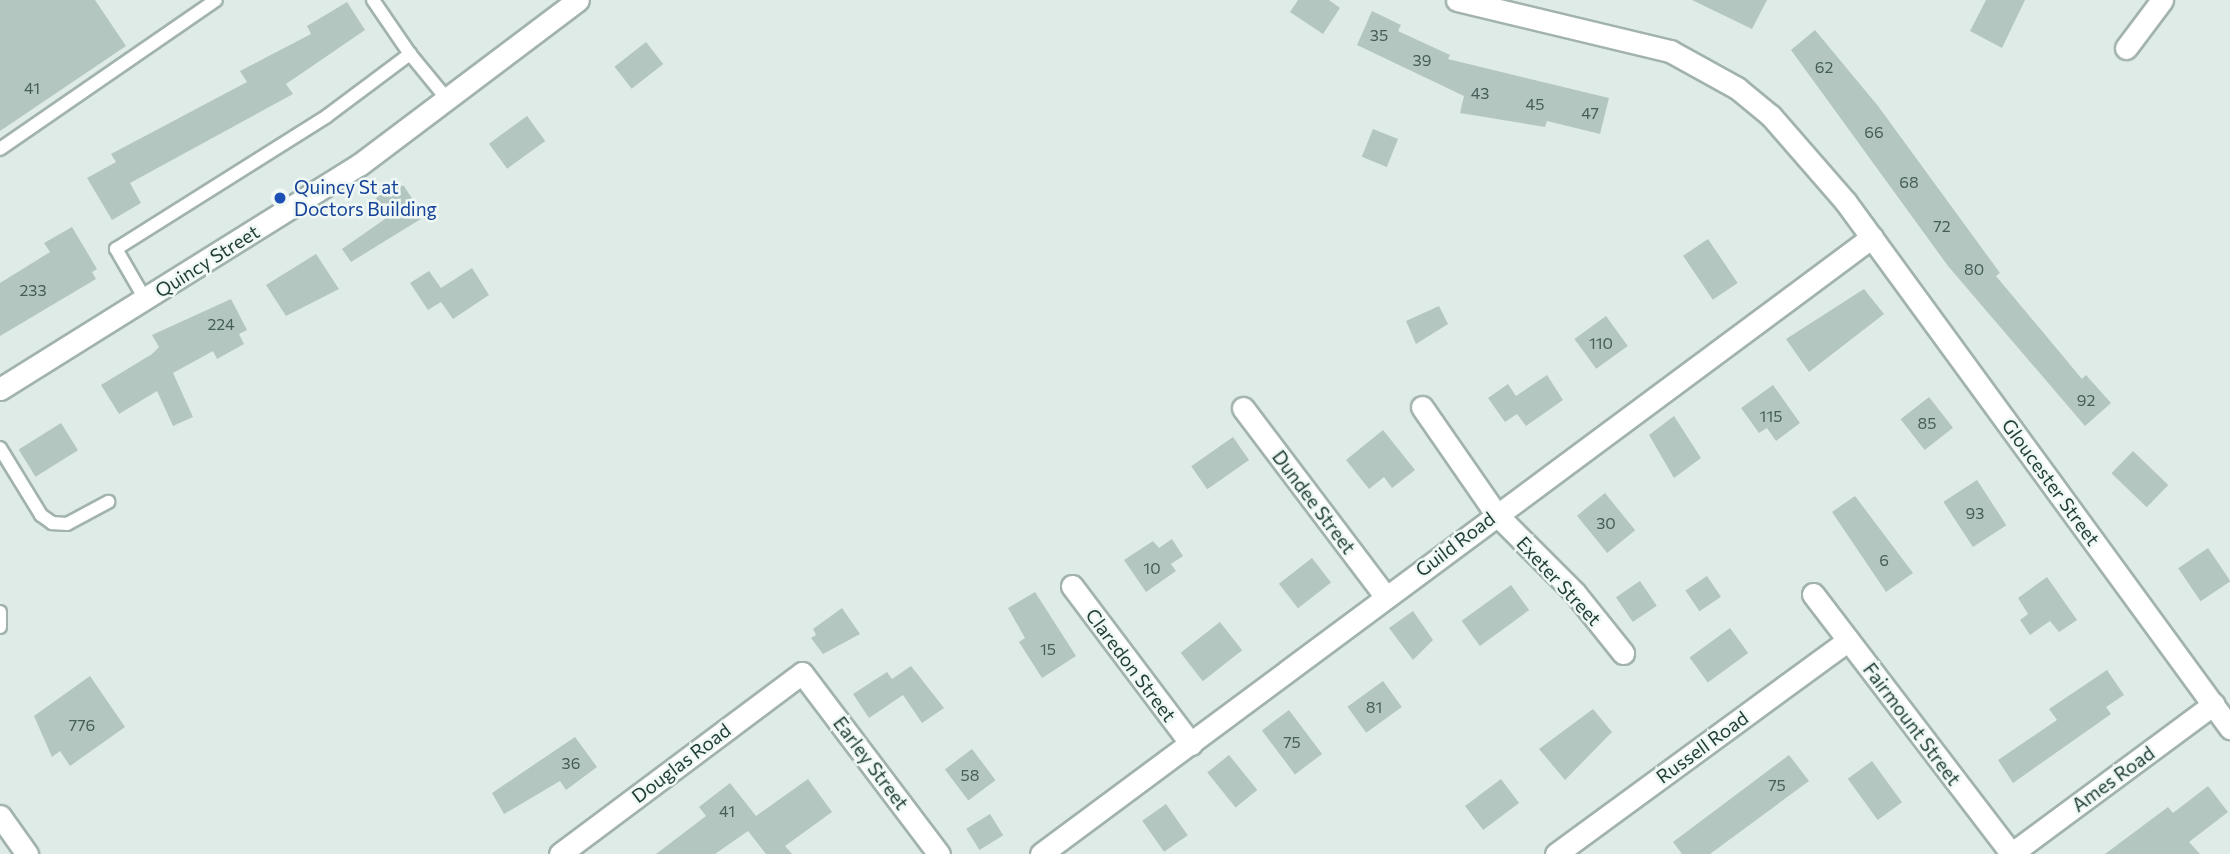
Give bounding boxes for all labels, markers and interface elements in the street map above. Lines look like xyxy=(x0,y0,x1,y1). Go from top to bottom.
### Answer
house number: 35 xyxy=(1370,25,1388,45)
house number: 39 xyxy=(1413,50,1431,70)
house number: 62 xyxy=(1815,57,1833,77)
house number: 41 xyxy=(24,78,40,98)
house number: 43 xyxy=(1471,83,1489,103)
house number: 45 xyxy=(1526,94,1544,114)
house number: 47 xyxy=(1581,103,1599,123)
house number: 66 xyxy=(1864,122,1884,142)
house number: 68 xyxy=(1899,172,1919,192)
place label: Quincy St at Doctors Building xyxy=(294,176,437,220)
marker: Quincy St at Doctors Building xyxy=(272,190,288,206)
house number: 72 xyxy=(1933,216,1951,236)
street label: Quincy Street xyxy=(151,220,263,302)
house number: 80 xyxy=(1964,259,1984,279)
house number: 233 xyxy=(19,280,47,300)
house number: 224 xyxy=(207,314,235,334)
house number: 110 xyxy=(1589,333,1613,353)
house number: 92 xyxy=(2077,390,2095,410)
house number: 115 xyxy=(1760,406,1782,426)
house number: 85 xyxy=(1918,413,1936,433)
street label: Gloucester Street xyxy=(1997,414,2105,550)
street label: Dundee Street xyxy=(1268,446,1360,558)
house number: 93 xyxy=(1966,503,1984,523)
street label: Guild Road xyxy=(1411,507,1499,581)
house number: 30 xyxy=(1596,513,1616,533)
street label: Exeter Street xyxy=(1512,532,1606,630)
house number: 6 xyxy=(1879,550,1889,570)
house number: 10 xyxy=(1143,558,1161,578)
street label: Claredon Street xyxy=(1081,604,1181,726)
house number: 15 xyxy=(1040,639,1056,659)
street label: Fairmount Street xyxy=(1859,658,1965,790)
house number: 81 xyxy=(1366,697,1382,717)
street label: Russell Road xyxy=(1652,706,1752,788)
street label: Earley Street xyxy=(829,712,913,814)
house number: 776 xyxy=(69,715,95,735)
street label: Douglas Road xyxy=(627,718,735,808)
house number: 75 xyxy=(1283,732,1301,752)
street label: Ames Road xyxy=(2067,741,2159,817)
house number: 36 xyxy=(562,753,580,773)
house number: 58 xyxy=(961,765,979,785)
house number: 75 xyxy=(1768,775,1786,795)
house number: 41 xyxy=(719,801,735,821)

